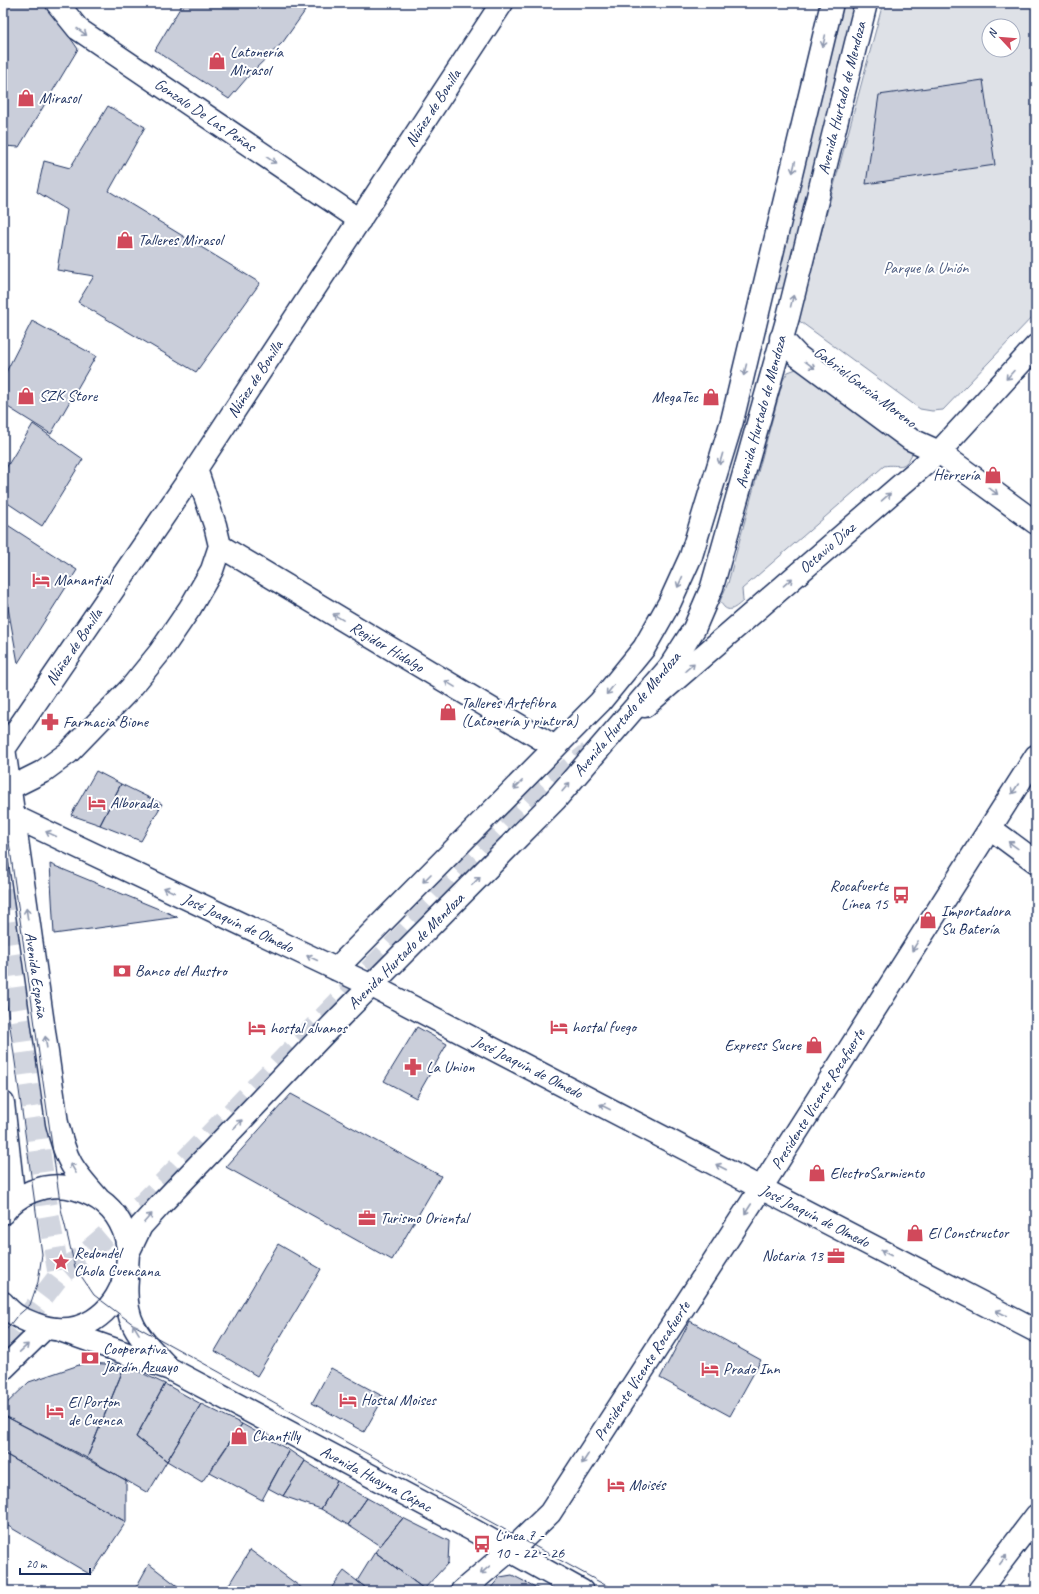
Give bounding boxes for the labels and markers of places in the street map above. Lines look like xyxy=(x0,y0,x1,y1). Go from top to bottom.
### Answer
place label: Latonería Mirasol xyxy=(230,42,284,80)
shop icon: Latonería Mirasol xyxy=(207,51,227,71)
shop icon: Mirasol xyxy=(16,88,36,108)
place label: Mirasol xyxy=(39,88,83,108)
shop icon: Talleres Mirasol xyxy=(115,230,135,250)
place label: Talleres Mirasol xyxy=(138,230,226,250)
shop icon: SZK Store xyxy=(16,386,36,406)
place label: SZK Store xyxy=(39,386,99,406)
place label: MegaTec xyxy=(652,387,699,407)
shop icon: MegaTec xyxy=(701,387,721,407)
place label: Herrería xyxy=(933,465,981,485)
shop icon: Herrería xyxy=(983,465,1003,485)
hotel icon: Manantial xyxy=(31,570,51,590)
place label: Manantial xyxy=(54,570,115,590)
place label: Talleres Artefibra (Latonería y pintura) xyxy=(461,693,579,731)
shop icon: Talleres Artefibra (Latonería y pintura) xyxy=(438,702,458,722)
pharmacy icon: Farmacia Bione xyxy=(40,712,60,732)
place label: Farmacia Bione xyxy=(63,712,150,732)
hotel icon: Alborada xyxy=(87,793,107,813)
place label: Alborada xyxy=(110,793,160,813)
place label: Rocafuerte Línea 15 xyxy=(830,876,890,914)
bus stop icon: Rocafuerte Línea 15 xyxy=(891,885,911,905)
place label: Importadora Su Batería xyxy=(941,901,1011,939)
shop icon: Importadora Su Batería xyxy=(918,910,938,930)
bank icon: Banco del Austro xyxy=(112,961,132,981)
place label: Banco del Austro xyxy=(135,961,229,981)
hotel icon: hostal fuego xyxy=(549,1017,569,1037)
place label: hostal fuego xyxy=(572,1017,638,1037)
hotel icon: hostal alvanos xyxy=(247,1018,267,1038)
place label: hostal alvanos xyxy=(270,1018,348,1038)
place label: Express Sucre xyxy=(724,1035,803,1055)
shop icon: Express Sucre xyxy=(804,1035,824,1055)
pharmacy icon: La Union xyxy=(403,1057,423,1077)
place label: La Union xyxy=(426,1057,475,1077)
shop icon: ElectroSarmiento xyxy=(807,1163,827,1183)
place label: ElectroSarmiento xyxy=(830,1163,925,1183)
office icon: Turismo Oriental xyxy=(357,1208,377,1228)
place label: Turismo Oriental xyxy=(380,1208,472,1228)
shop icon: El Constructor xyxy=(905,1223,925,1243)
place label: El Constructor xyxy=(928,1223,1010,1243)
place label: Redondel Chola Cuencana xyxy=(74,1243,161,1281)
place label: Notaria 13 xyxy=(762,1246,825,1266)
office icon: Notaria 13 xyxy=(826,1246,846,1266)
place icon: Redondel Chola Cuencana xyxy=(51,1252,71,1272)
place label: Cooperativa Jardín Azuayo xyxy=(102,1339,179,1377)
bank icon: Cooperativa Jardín Azuayo xyxy=(80,1348,100,1368)
hotel icon: Prado Inn xyxy=(700,1359,720,1379)
place label: Prado Inn xyxy=(723,1359,781,1379)
hotel icon: Hostal Moises xyxy=(338,1390,358,1410)
place label: Hostal Moises xyxy=(361,1390,437,1410)
place label: El Porton de Cuenca xyxy=(68,1392,123,1430)
hotel icon: El Porton de Cuenca xyxy=(45,1401,65,1421)
shop icon: Chantilly xyxy=(229,1426,249,1446)
place label: Chantilly xyxy=(252,1426,302,1446)
hotel icon: Moisés xyxy=(606,1475,626,1495)
place label: Moisés xyxy=(629,1475,667,1495)
place label: Linea 7 - 10 - 22 - 26 xyxy=(495,1525,565,1563)
bus stop icon: Linea 7 - 10 - 22 - 26 xyxy=(472,1534,492,1554)

